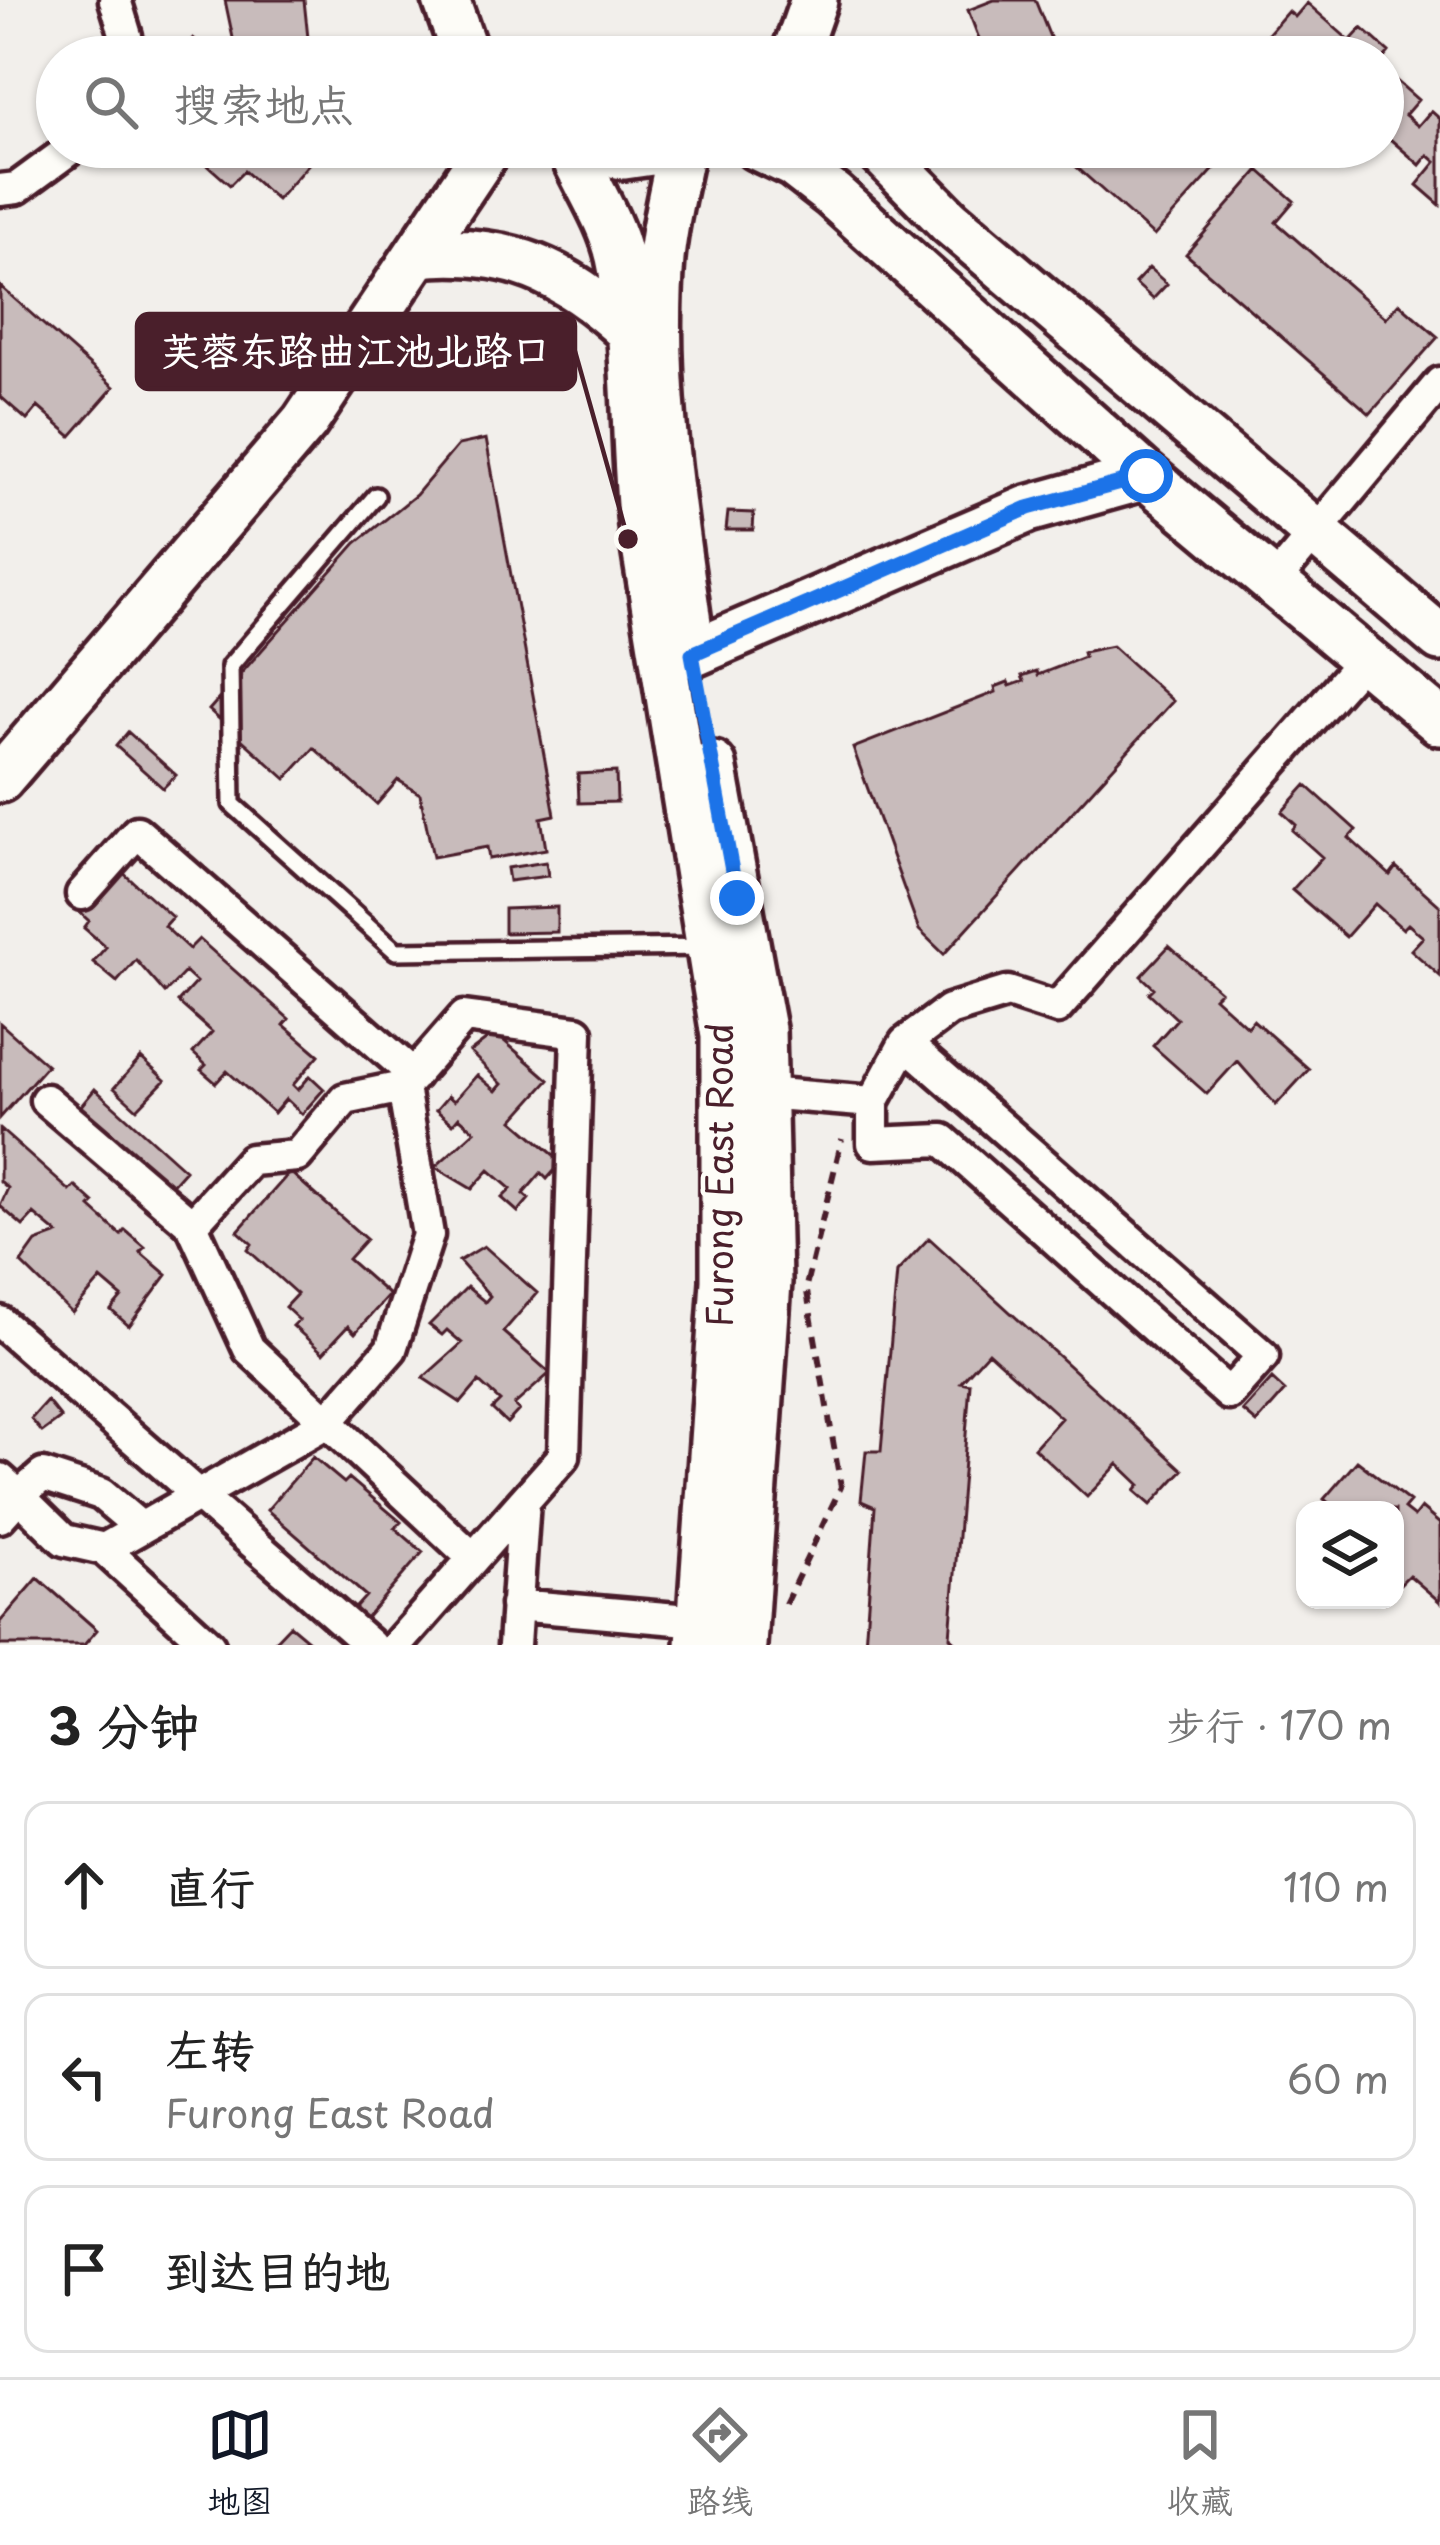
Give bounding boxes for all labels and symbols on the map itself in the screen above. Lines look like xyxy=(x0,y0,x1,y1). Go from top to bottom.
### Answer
callout: 芙蓉东路曲江池北路口 xyxy=(137,314,575,389)
text: 芙蓉东路曲江池北路口 xyxy=(161,319,551,378)
route start xyxy=(1119,449,1173,503)
route end xyxy=(710,871,764,925)
street label: Furong East Road xyxy=(691,1023,745,1327)

